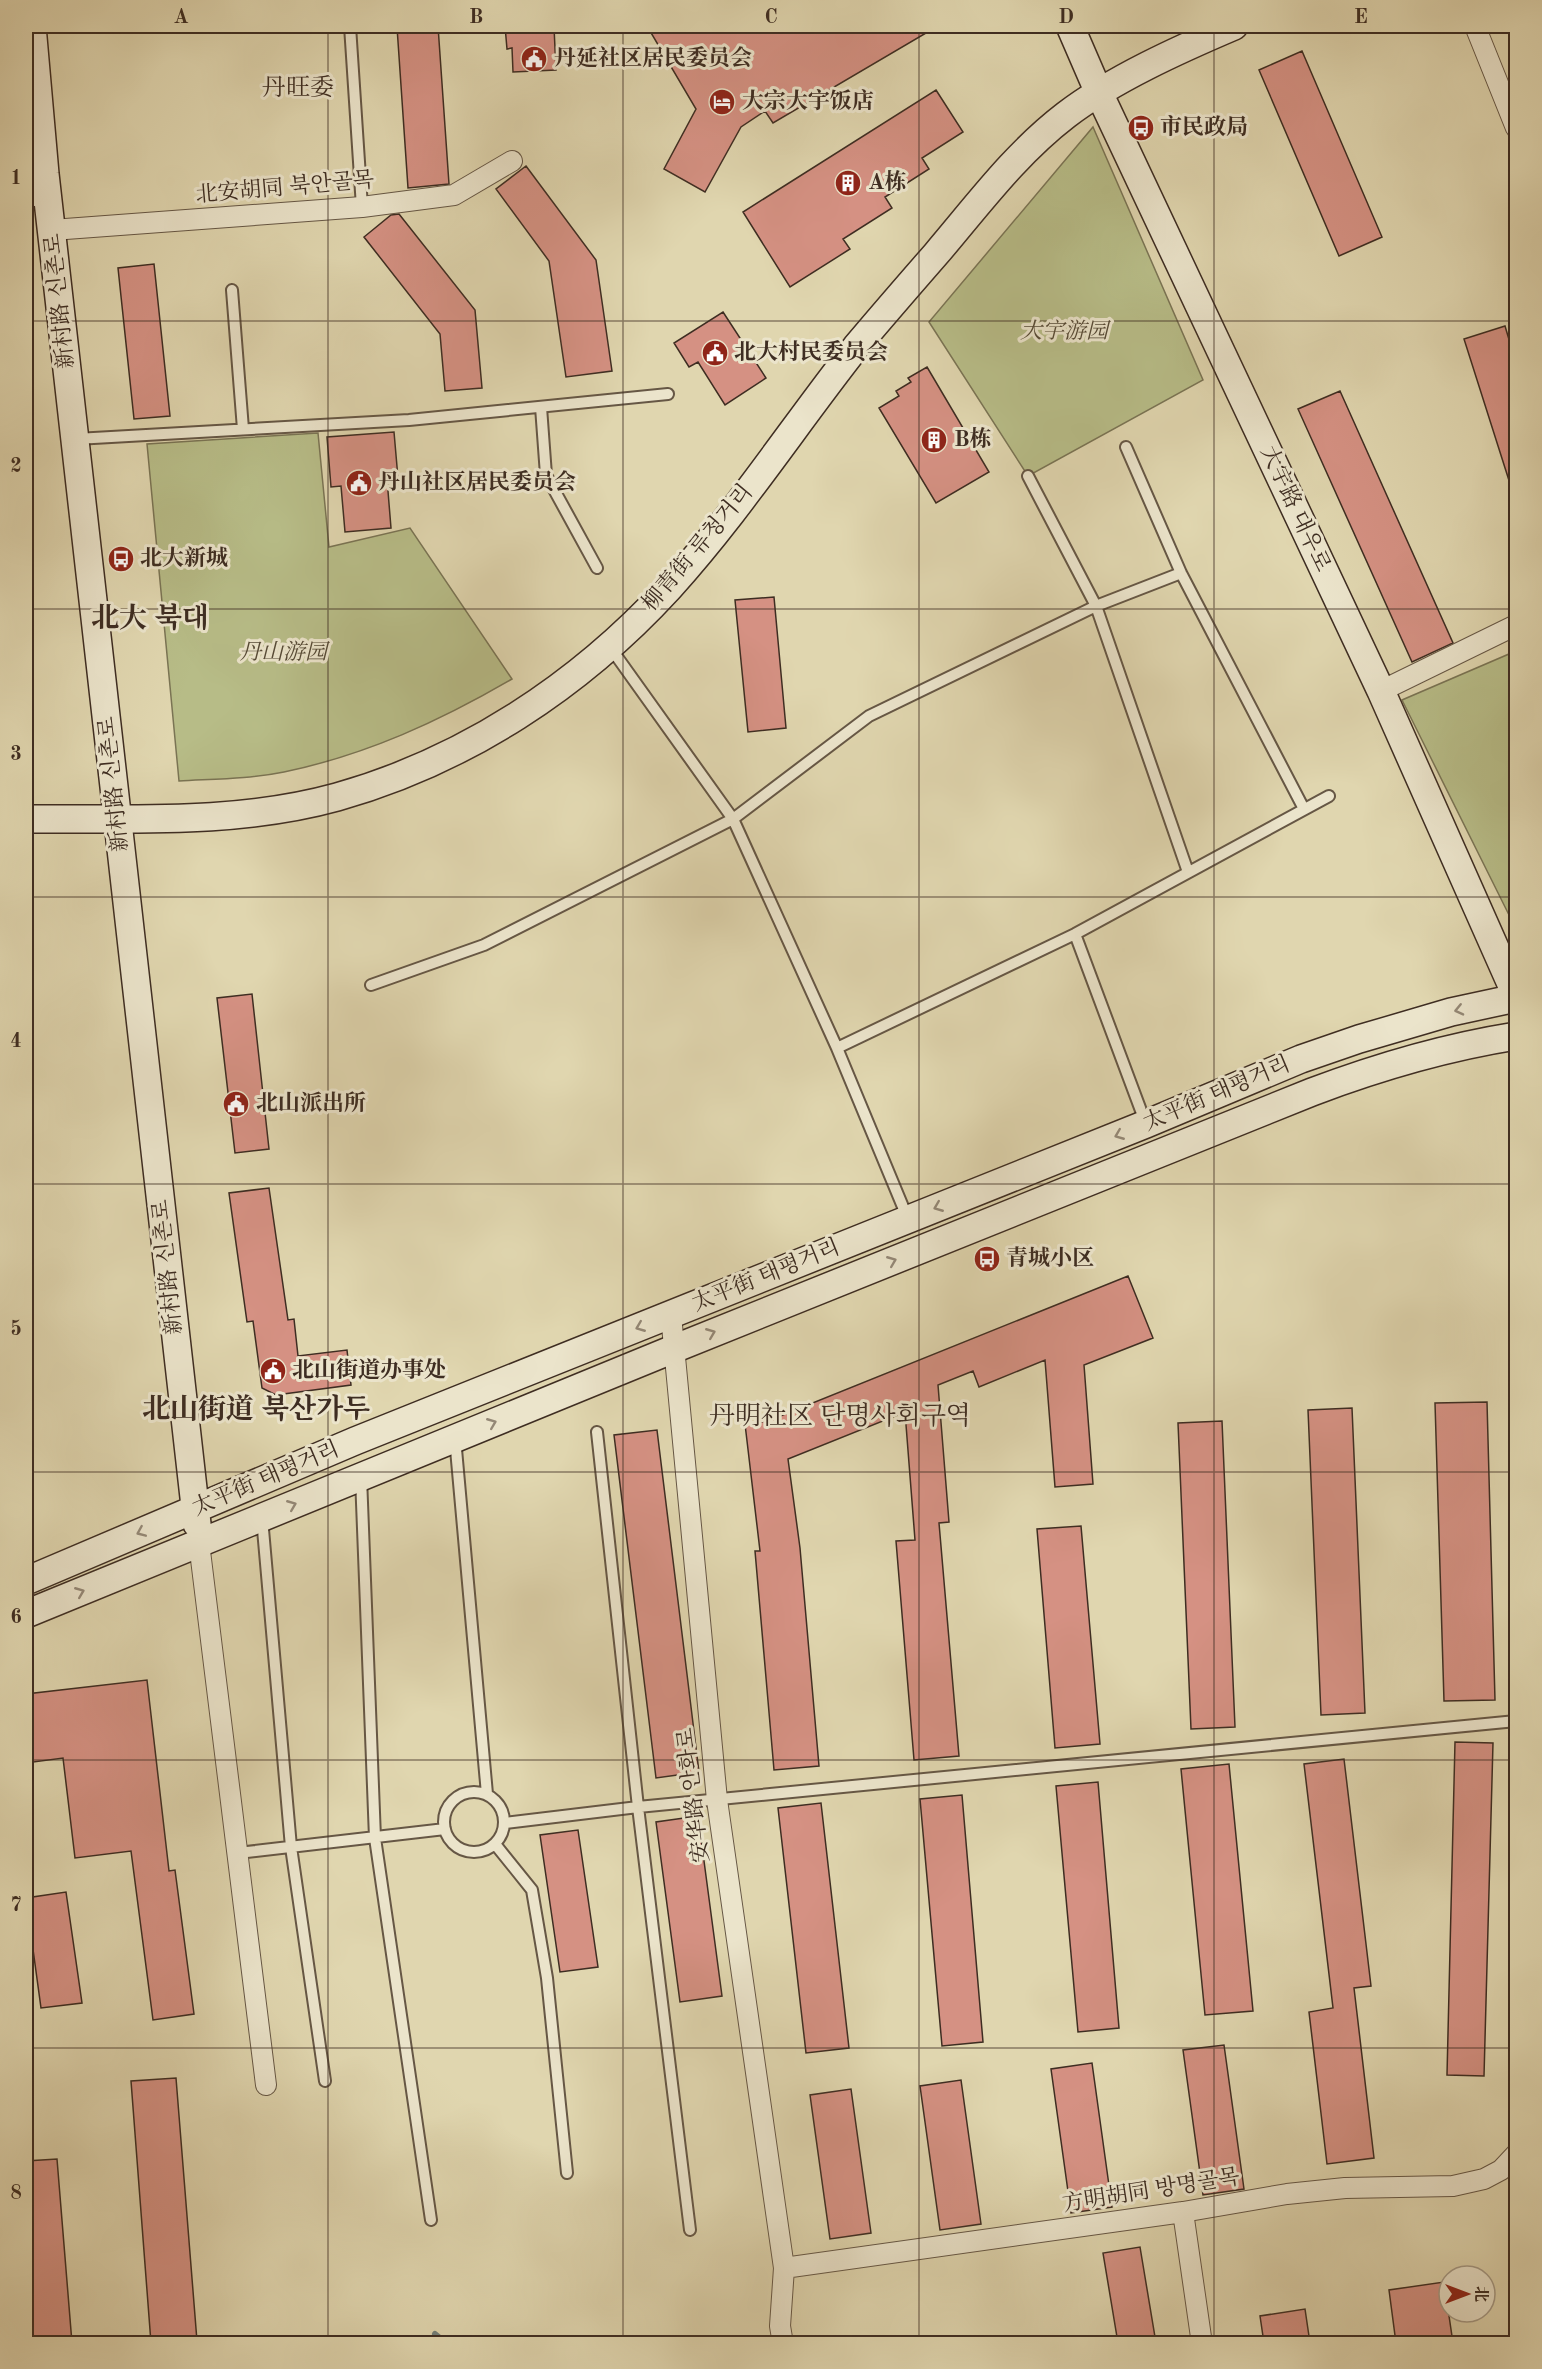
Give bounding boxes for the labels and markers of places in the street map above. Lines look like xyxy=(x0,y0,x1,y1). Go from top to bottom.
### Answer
public building icon: 丹延社区居民委员会 xyxy=(519,44,549,74)
place label: 丹延社区居民委员会 xyxy=(554,46,752,70)
hotel icon: 大宗大宇饭店 xyxy=(707,87,737,117)
place label: 大宗大宇饭店 xyxy=(742,88,874,113)
bus stop icon: 市民政局 xyxy=(1126,113,1156,143)
place label: 市民政局 xyxy=(1160,114,1248,139)
building icon: A栋 xyxy=(833,168,863,198)
place label: A栋 xyxy=(868,170,907,194)
public building icon: 北大村民委员会 xyxy=(700,338,730,368)
place label: 北大村民委员会 xyxy=(734,340,888,364)
building icon: B栋 xyxy=(919,425,949,455)
place label: B栋 xyxy=(954,427,992,451)
public building icon: 丹山社区居民委员会 xyxy=(344,468,374,498)
place label: 丹山社区居民委员会 xyxy=(378,470,576,494)
bus stop icon: 北大新城 xyxy=(106,544,136,574)
place label: 北大新城 xyxy=(140,546,228,570)
public building icon: 北山派出所 xyxy=(221,1089,251,1119)
place label: 北山派出所 xyxy=(256,1091,366,1115)
bus stop icon: 青城小区 xyxy=(972,1244,1002,1274)
place label: 青城小区 xyxy=(1006,1246,1094,1270)
public building icon: 北山街道办事处 xyxy=(258,1356,288,1386)
place label: 北山街道办事处 xyxy=(292,1358,446,1382)

